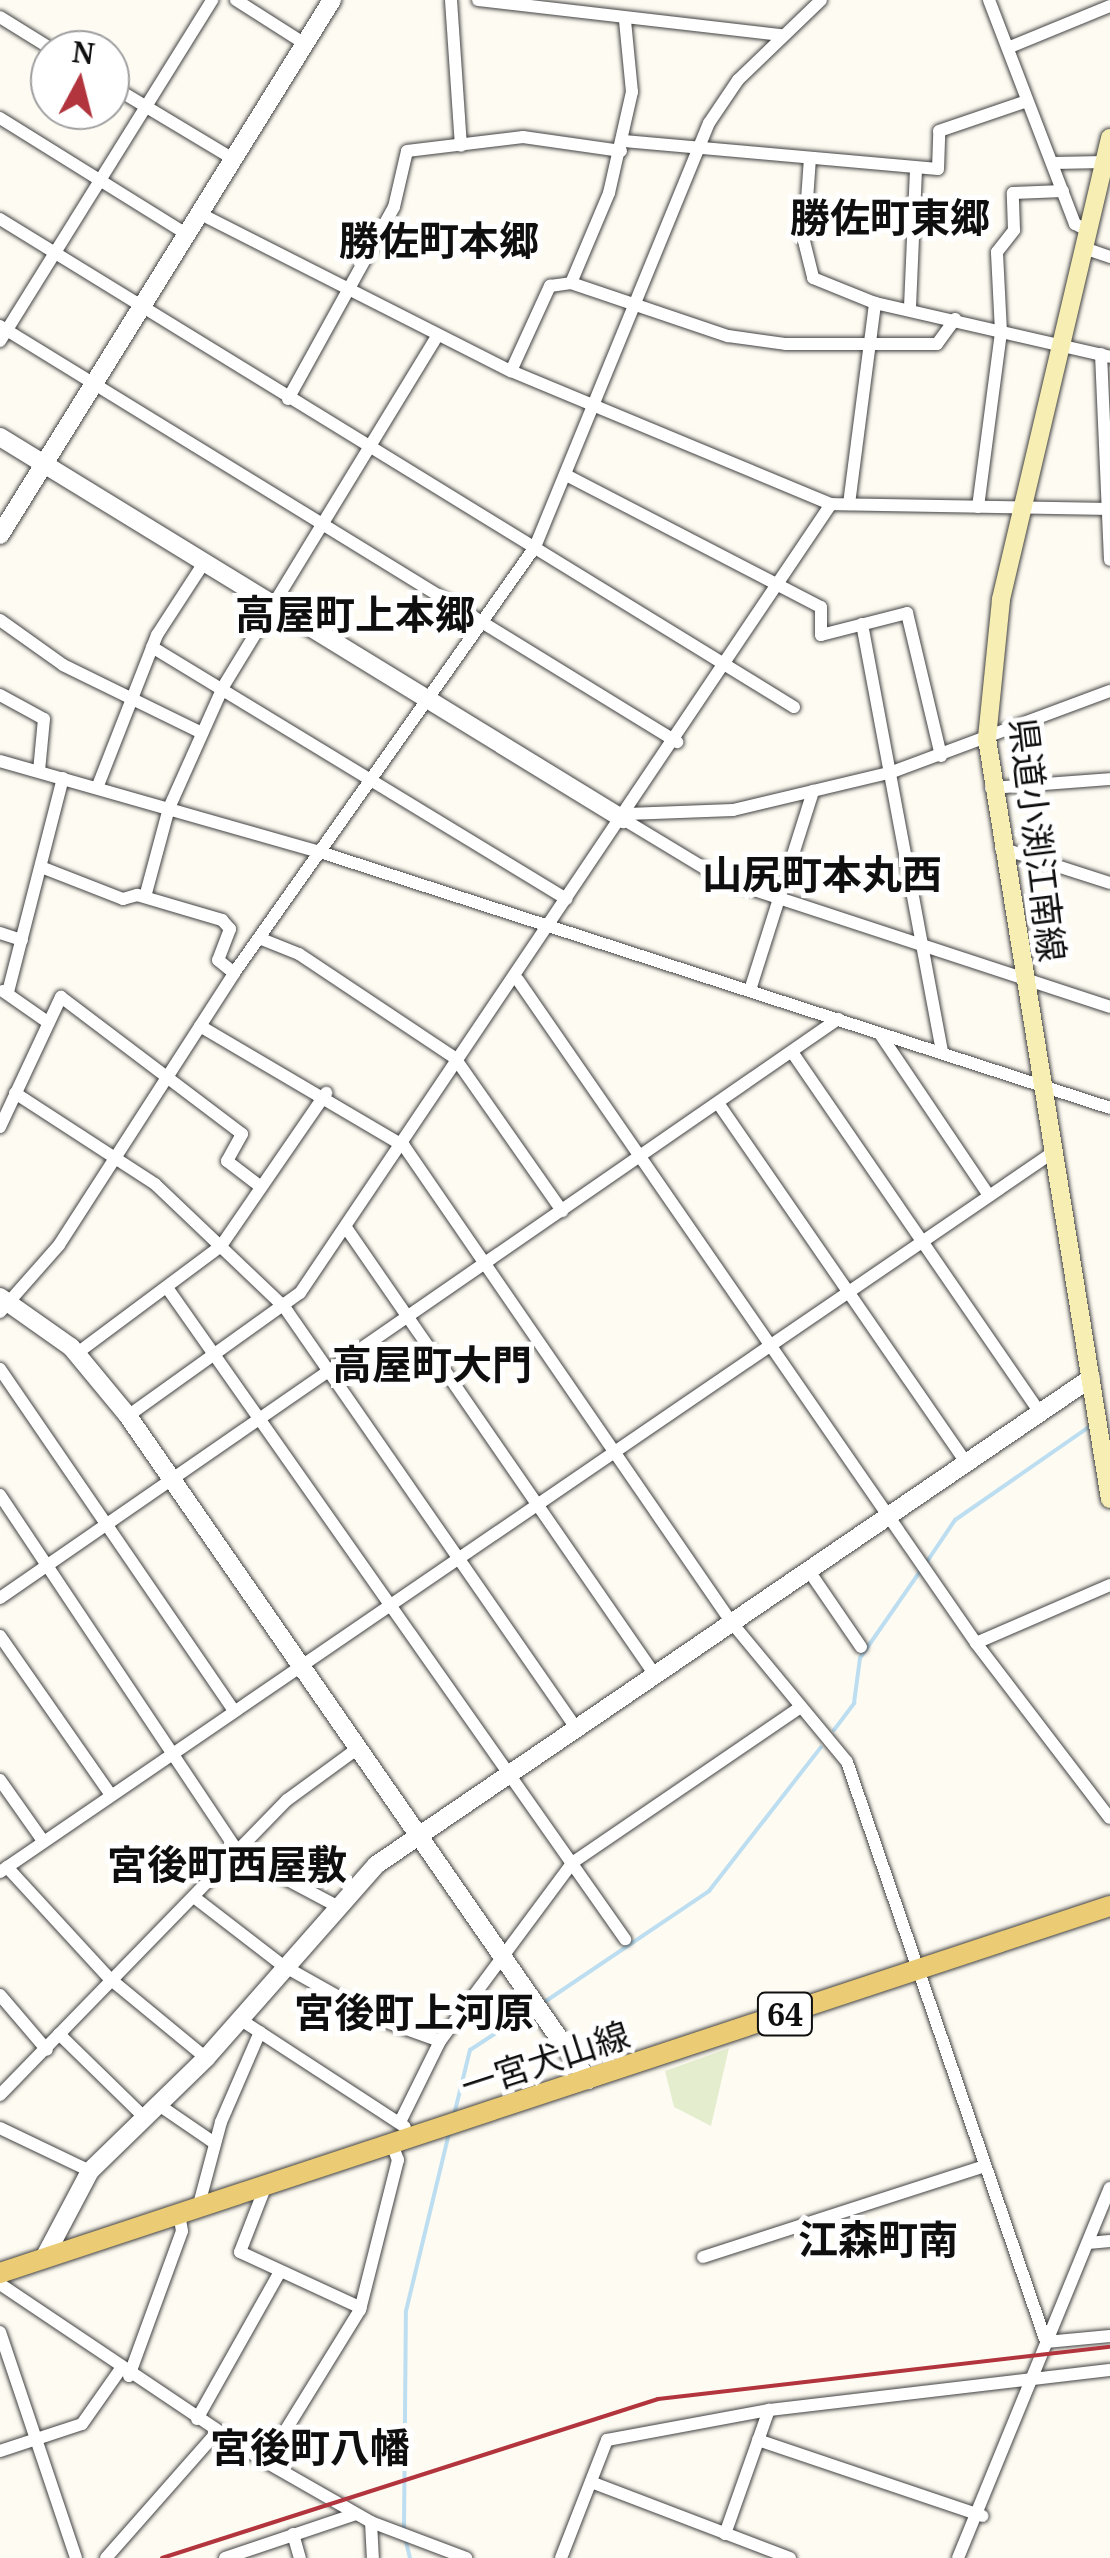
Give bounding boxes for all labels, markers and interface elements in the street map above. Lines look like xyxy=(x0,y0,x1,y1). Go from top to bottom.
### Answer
north arrow xyxy=(30,30,130,130)
text: N xyxy=(70,32,97,72)
district label: 勝佐町東郷 xyxy=(790,193,990,241)
district label: 勝佐町本郷 xyxy=(339,216,539,264)
district label: 高屋町上本郷 xyxy=(235,590,475,638)
street label: 県道小渕江南線 xyxy=(1002,716,1074,964)
district label: 山尻町本丸西 xyxy=(702,850,942,898)
district label: 高屋町大門 xyxy=(332,1340,532,1388)
district label: 宮後町西屋敷 xyxy=(107,1840,347,1888)
road number: 64 xyxy=(755,1987,815,2041)
district label: 宮後町上河原 xyxy=(294,1988,534,2036)
street label: 一宮犬山線 xyxy=(455,2013,635,2107)
district label: 江森町南 xyxy=(798,2215,958,2263)
district label: 宮後町八幡 xyxy=(210,2423,410,2471)

